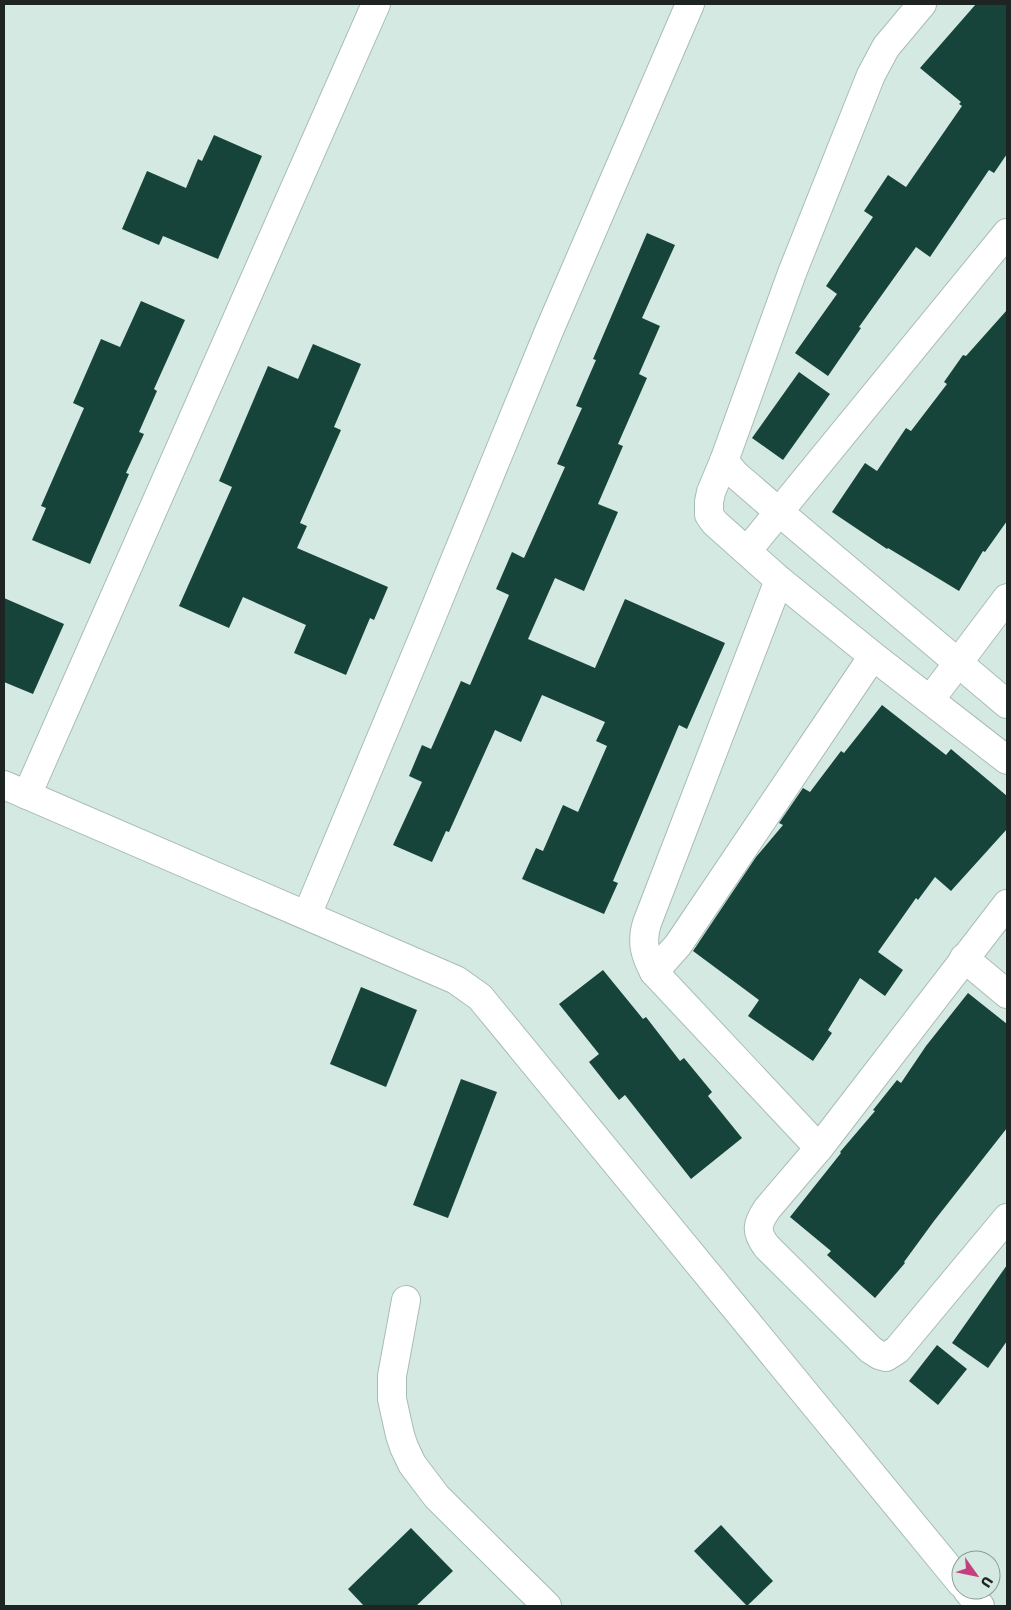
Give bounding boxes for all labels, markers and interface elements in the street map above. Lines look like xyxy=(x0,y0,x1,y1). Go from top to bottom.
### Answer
north arrow xyxy=(951,1550,1001,1600)
text: U xyxy=(976,1573,998,1592)

